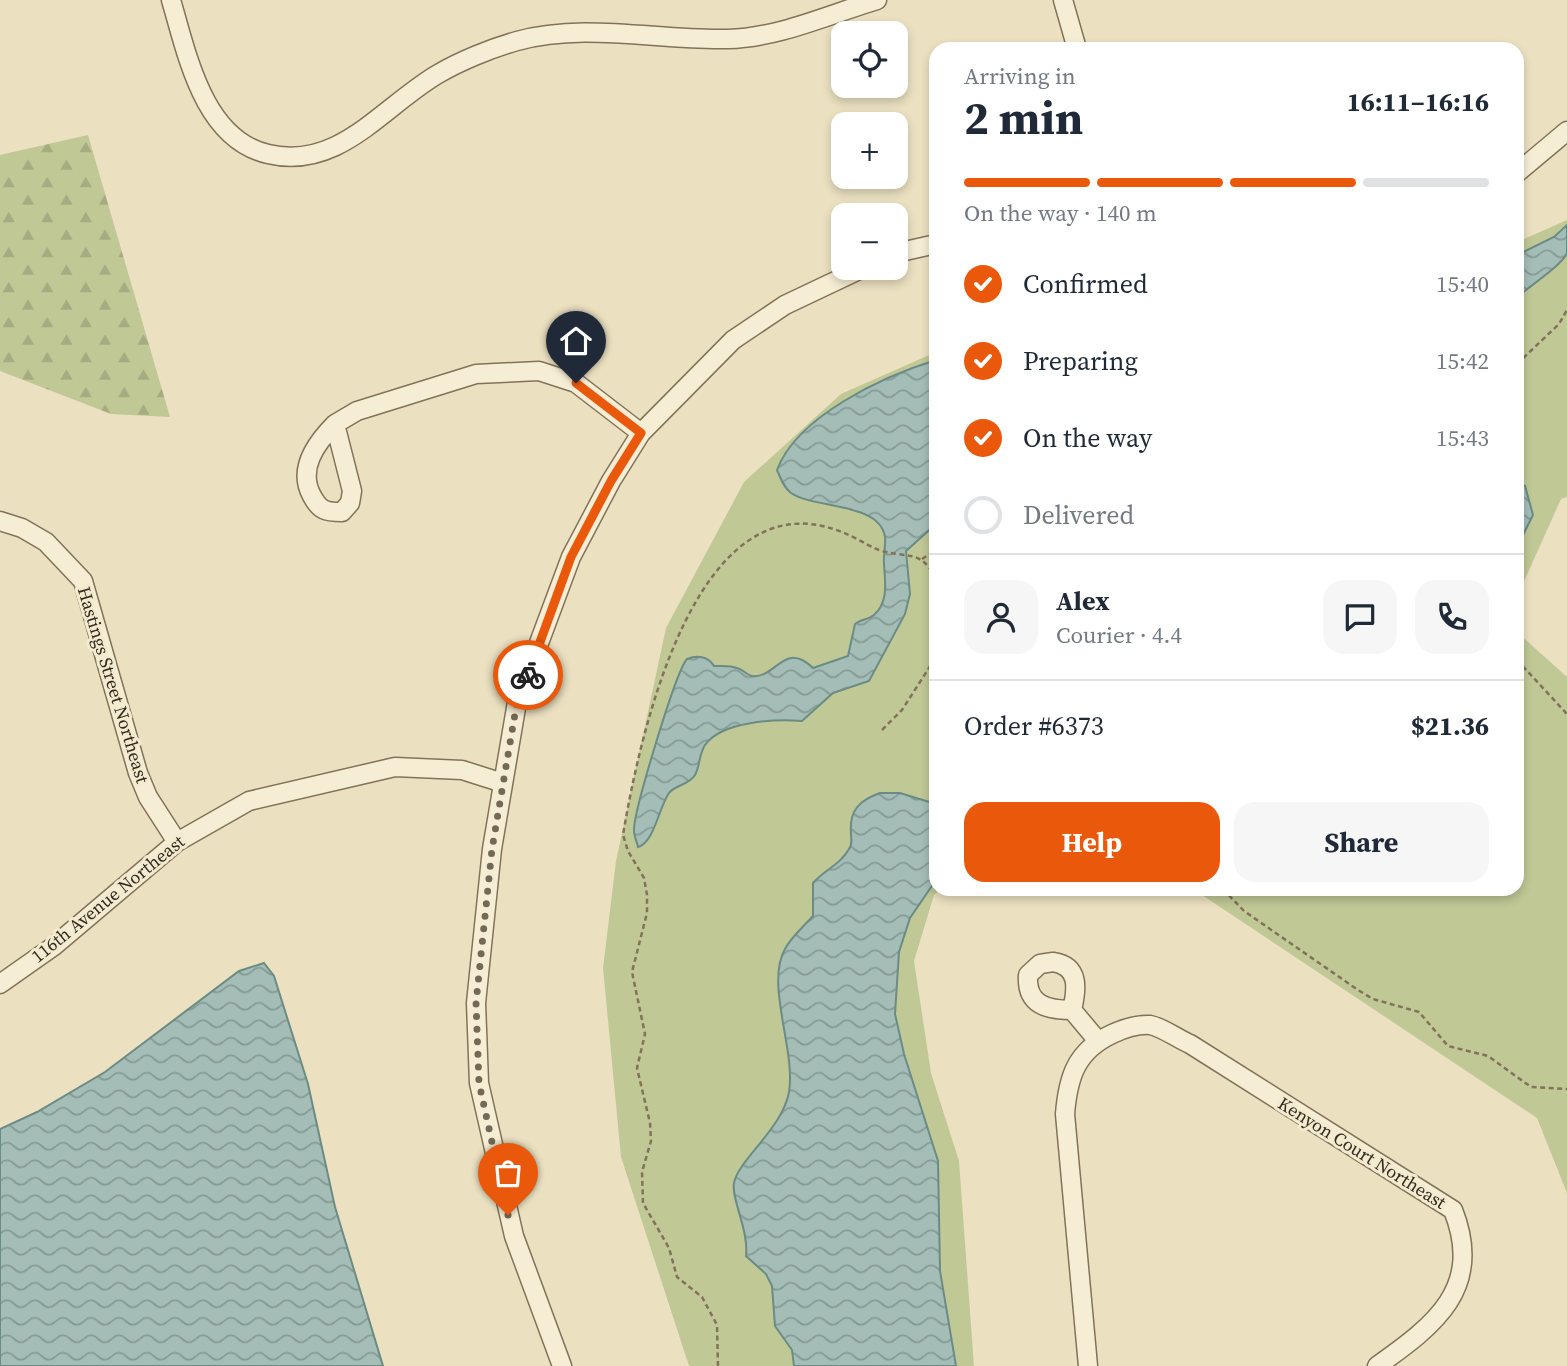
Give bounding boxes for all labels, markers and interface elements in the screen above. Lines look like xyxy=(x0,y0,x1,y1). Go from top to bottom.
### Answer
map controls xyxy=(831,21,908,280)
button: locate xyxy=(831,21,908,98)
text: Arriving in xyxy=(964,60,1076,92)
text: 16:11–16:16 xyxy=(1347,84,1489,120)
text: 2 min xyxy=(964,86,1083,149)
button: + xyxy=(831,112,908,189)
text: On the way · 140 m xyxy=(964,197,1157,229)
button: − xyxy=(831,203,908,280)
icon: check xyxy=(964,265,1002,303)
text: Confirmed xyxy=(1023,266,1148,302)
text: 15:40 xyxy=(1436,268,1489,300)
pin xyxy=(546,311,606,383)
icon: home xyxy=(557,322,595,360)
icon: check xyxy=(964,342,1002,380)
text: Preparing xyxy=(1023,343,1138,379)
text: 15:42 xyxy=(1436,345,1489,377)
icon: check xyxy=(964,419,1002,457)
text: On the way xyxy=(1023,420,1152,456)
text: 15:43 xyxy=(1436,422,1489,454)
text: Delivered xyxy=(1023,497,1134,533)
button: person xyxy=(964,580,1038,654)
button: chat xyxy=(1323,580,1397,654)
button: phone xyxy=(1415,580,1489,654)
street label: Hastings Street Northeast xyxy=(72,583,155,786)
text: Alex xyxy=(1056,583,1110,619)
text: Courier · 4.4 xyxy=(1056,619,1182,651)
courier xyxy=(493,640,563,710)
icon: bike xyxy=(509,656,547,694)
text: Order #6373 xyxy=(964,708,1104,744)
text: $21.36 xyxy=(1411,708,1489,744)
button: Help xyxy=(964,802,1220,882)
button: Share xyxy=(1234,802,1489,882)
street label: 116th Avenue Northeast xyxy=(26,829,190,968)
street label: Kenyon Court Northeast xyxy=(1273,1091,1451,1215)
pin xyxy=(478,1143,538,1215)
icon: bag xyxy=(489,1154,527,1192)

